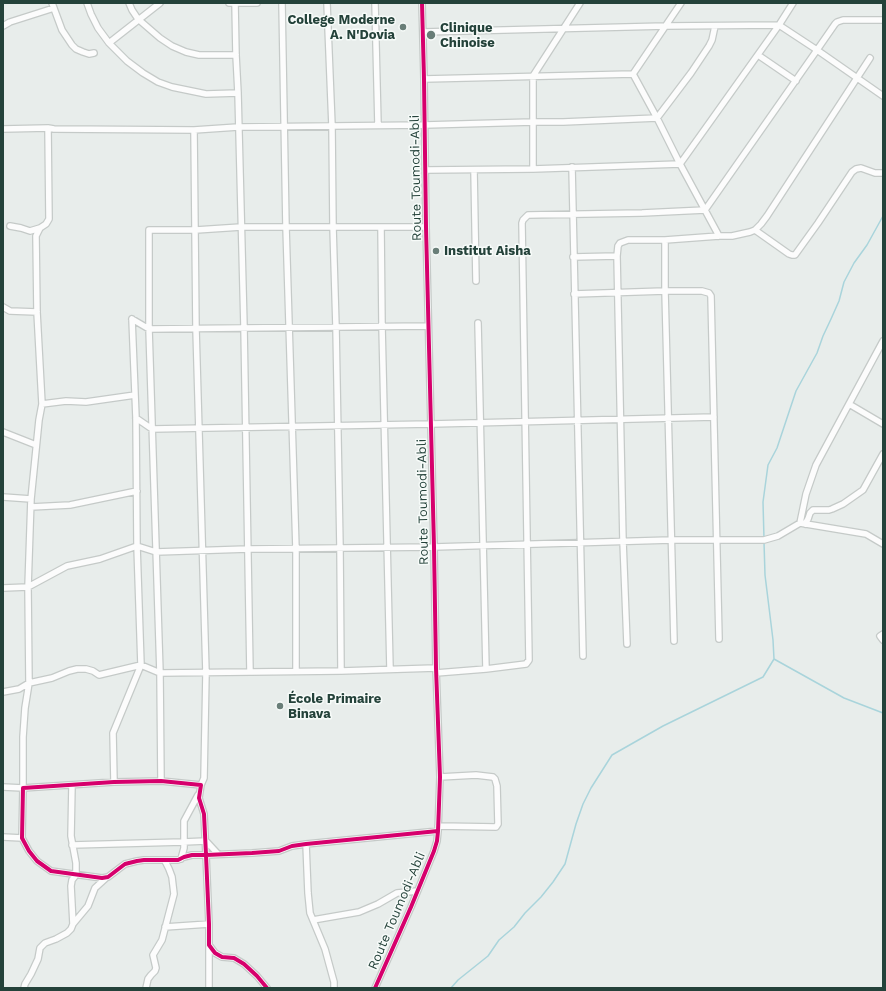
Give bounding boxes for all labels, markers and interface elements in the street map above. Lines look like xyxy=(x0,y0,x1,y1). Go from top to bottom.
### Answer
place label: College Moderne A. N'Dovia xyxy=(287,12,395,43)
place label: Clinique Chinoise xyxy=(440,20,495,51)
marker: College Moderne A. N'Dovia xyxy=(398,22,408,32)
marker: Clinique Chinoise xyxy=(425,29,437,41)
street label: Route Toumodi-Abli xyxy=(407,115,425,241)
place label: Institut Aisha xyxy=(444,243,531,259)
marker: Institut Aisha xyxy=(431,246,441,256)
street label: Route Toumodi-Abli xyxy=(414,439,432,565)
place label: École Primaire Binava xyxy=(288,691,381,722)
marker: École Primaire Binava xyxy=(275,701,285,711)
street label: Route Toumodi-Abli xyxy=(365,850,429,972)

